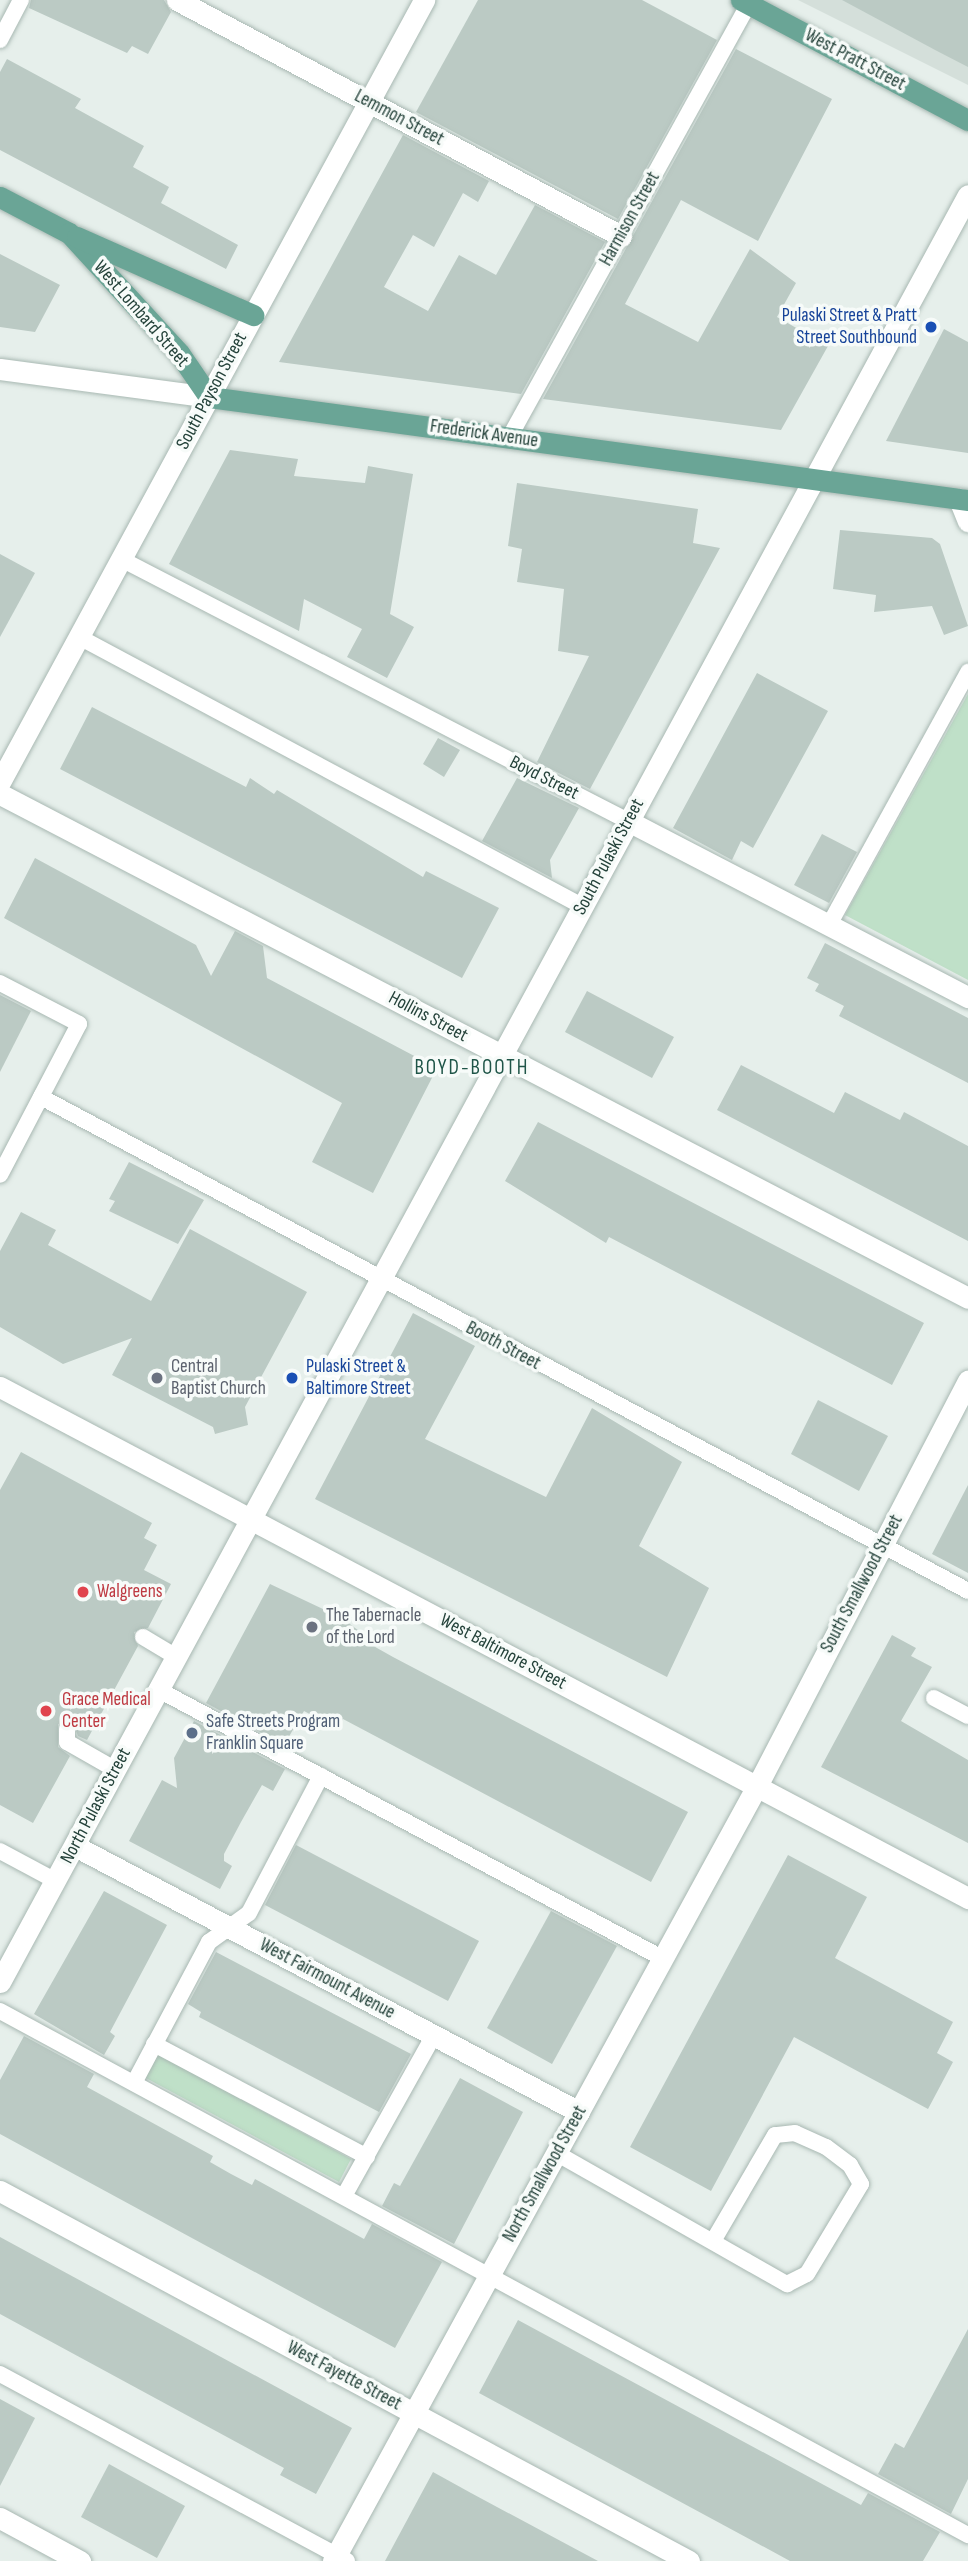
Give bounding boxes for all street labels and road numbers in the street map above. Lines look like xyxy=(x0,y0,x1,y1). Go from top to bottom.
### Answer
street label: West Pratt Street xyxy=(801,24,909,96)
street label: Lemmon Street xyxy=(350,85,448,151)
street label: Harmison Street xyxy=(595,168,665,270)
street label: West Lombard Street xyxy=(89,256,193,372)
street label: South Payson Street xyxy=(172,329,252,453)
street label: Frederick Avenue xyxy=(429,415,539,453)
street label: Boyd Street xyxy=(506,751,582,805)
street label: South Pulaski Street xyxy=(569,795,649,919)
street label: Hollins Street xyxy=(384,987,472,1047)
street label: Booth Street xyxy=(462,1317,544,1375)
street label: South Smallwood Street xyxy=(816,1511,908,1657)
street label: West Baltimore Street xyxy=(436,1609,570,1695)
street label: North Pulaski Street xyxy=(56,1744,136,1868)
street label: West Fairmount Avenue xyxy=(255,1934,399,2024)
street label: North Smallwood Street xyxy=(498,2102,592,2246)
street label: West Fayette Street xyxy=(283,2336,405,2416)

